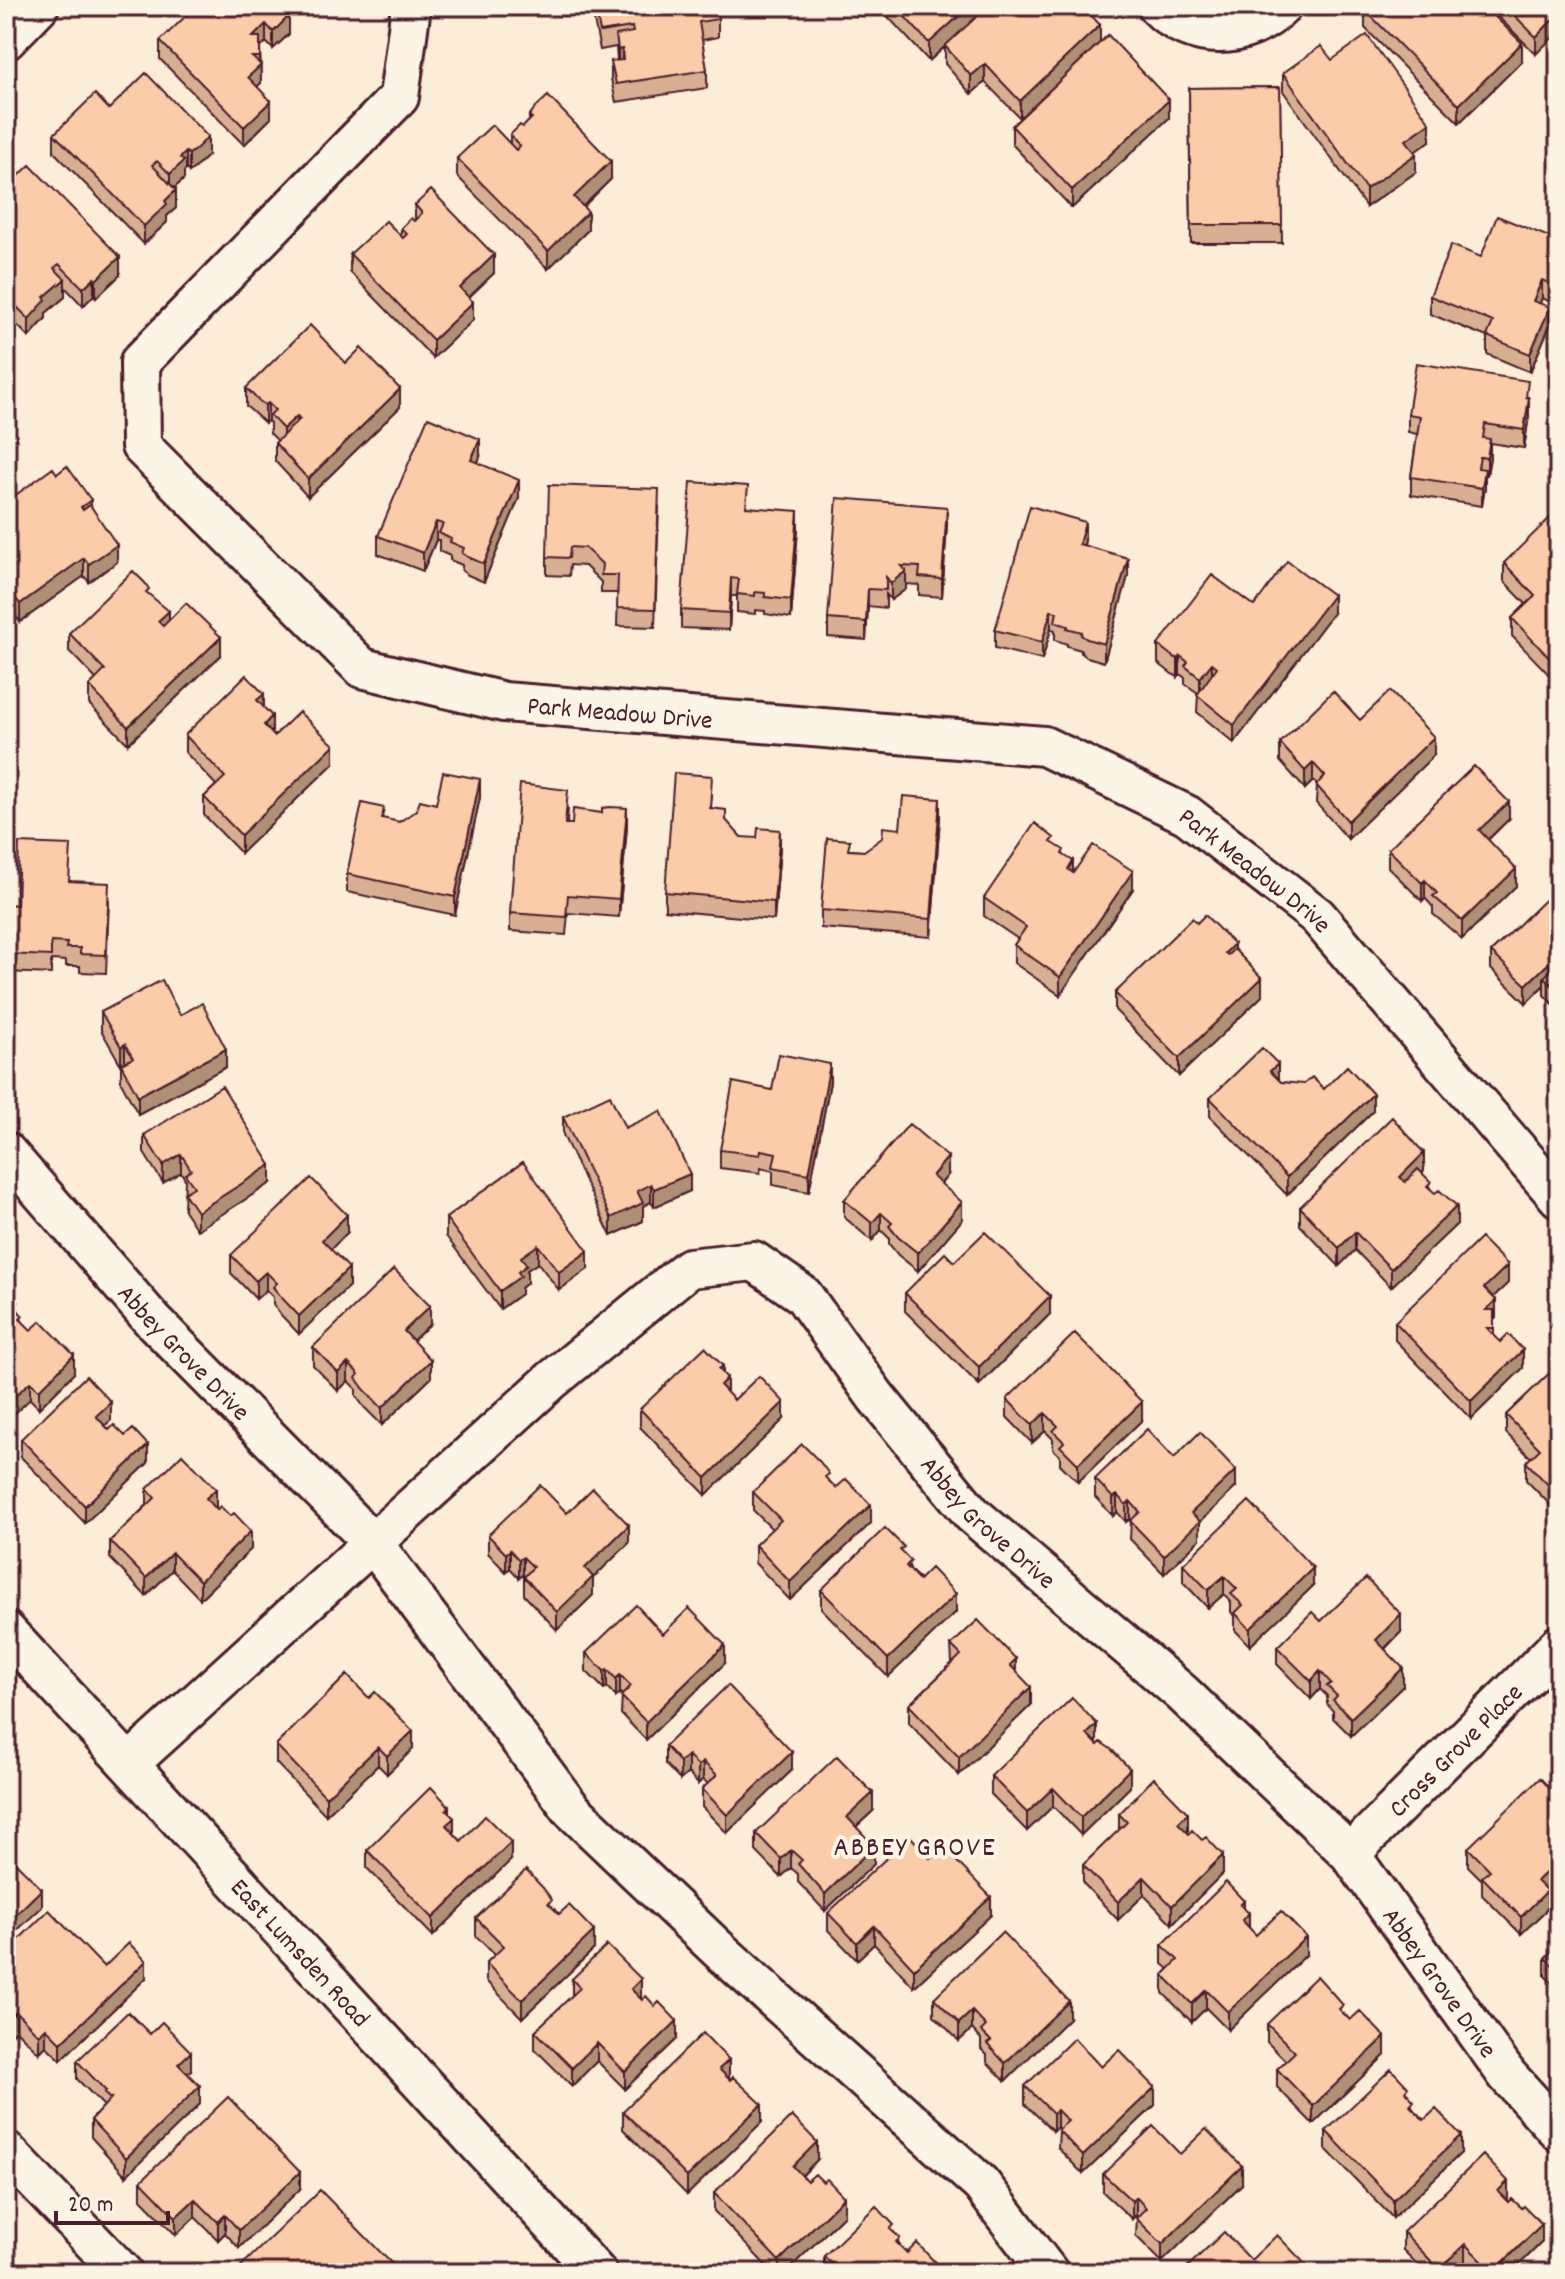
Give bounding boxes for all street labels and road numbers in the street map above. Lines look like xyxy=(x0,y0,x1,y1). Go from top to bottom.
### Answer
street label: Park Meadow Drive xyxy=(526,689,714,741)
street label: Park Meadow Drive xyxy=(1169,800,1339,943)
street label: Abbey Grove Drive xyxy=(107,1277,257,1431)
street label: Abbey Grove Drive xyxy=(910,1449,1062,1600)
street label: Cross Grove Place xyxy=(1382,1676,1533,1827)
street label: East Lumsden Road xyxy=(220,1871,377,2037)
street label: Abbey Grove Drive xyxy=(1371,1901,1504,2067)

